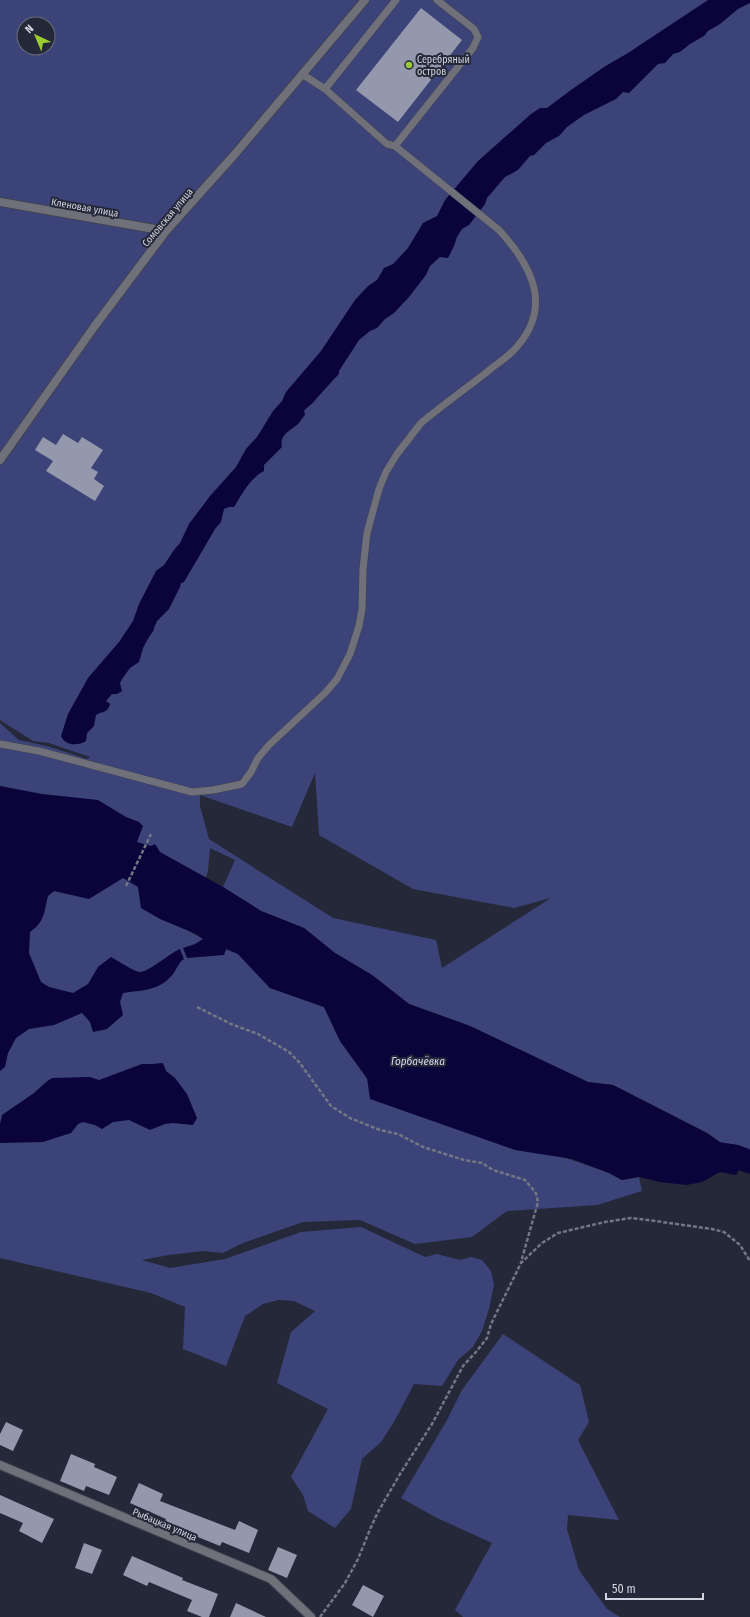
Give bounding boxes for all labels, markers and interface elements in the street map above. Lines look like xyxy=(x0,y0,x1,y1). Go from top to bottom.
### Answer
north arrow xyxy=(16,16,56,56)
text: N xyxy=(23,22,36,36)
place label: Серебряный остров xyxy=(417,54,470,78)
marker: Серебряный остров xyxy=(404,60,414,70)
street label: Сомовская улица xyxy=(140,186,196,249)
street label: Кленовая улица xyxy=(50,196,120,220)
water label: Горбачёвка xyxy=(391,1055,445,1068)
street label: Рыбацкая улица xyxy=(131,1506,199,1544)
scale bar xyxy=(606,1575,703,1601)
text: 50 m xyxy=(612,1582,636,1596)

